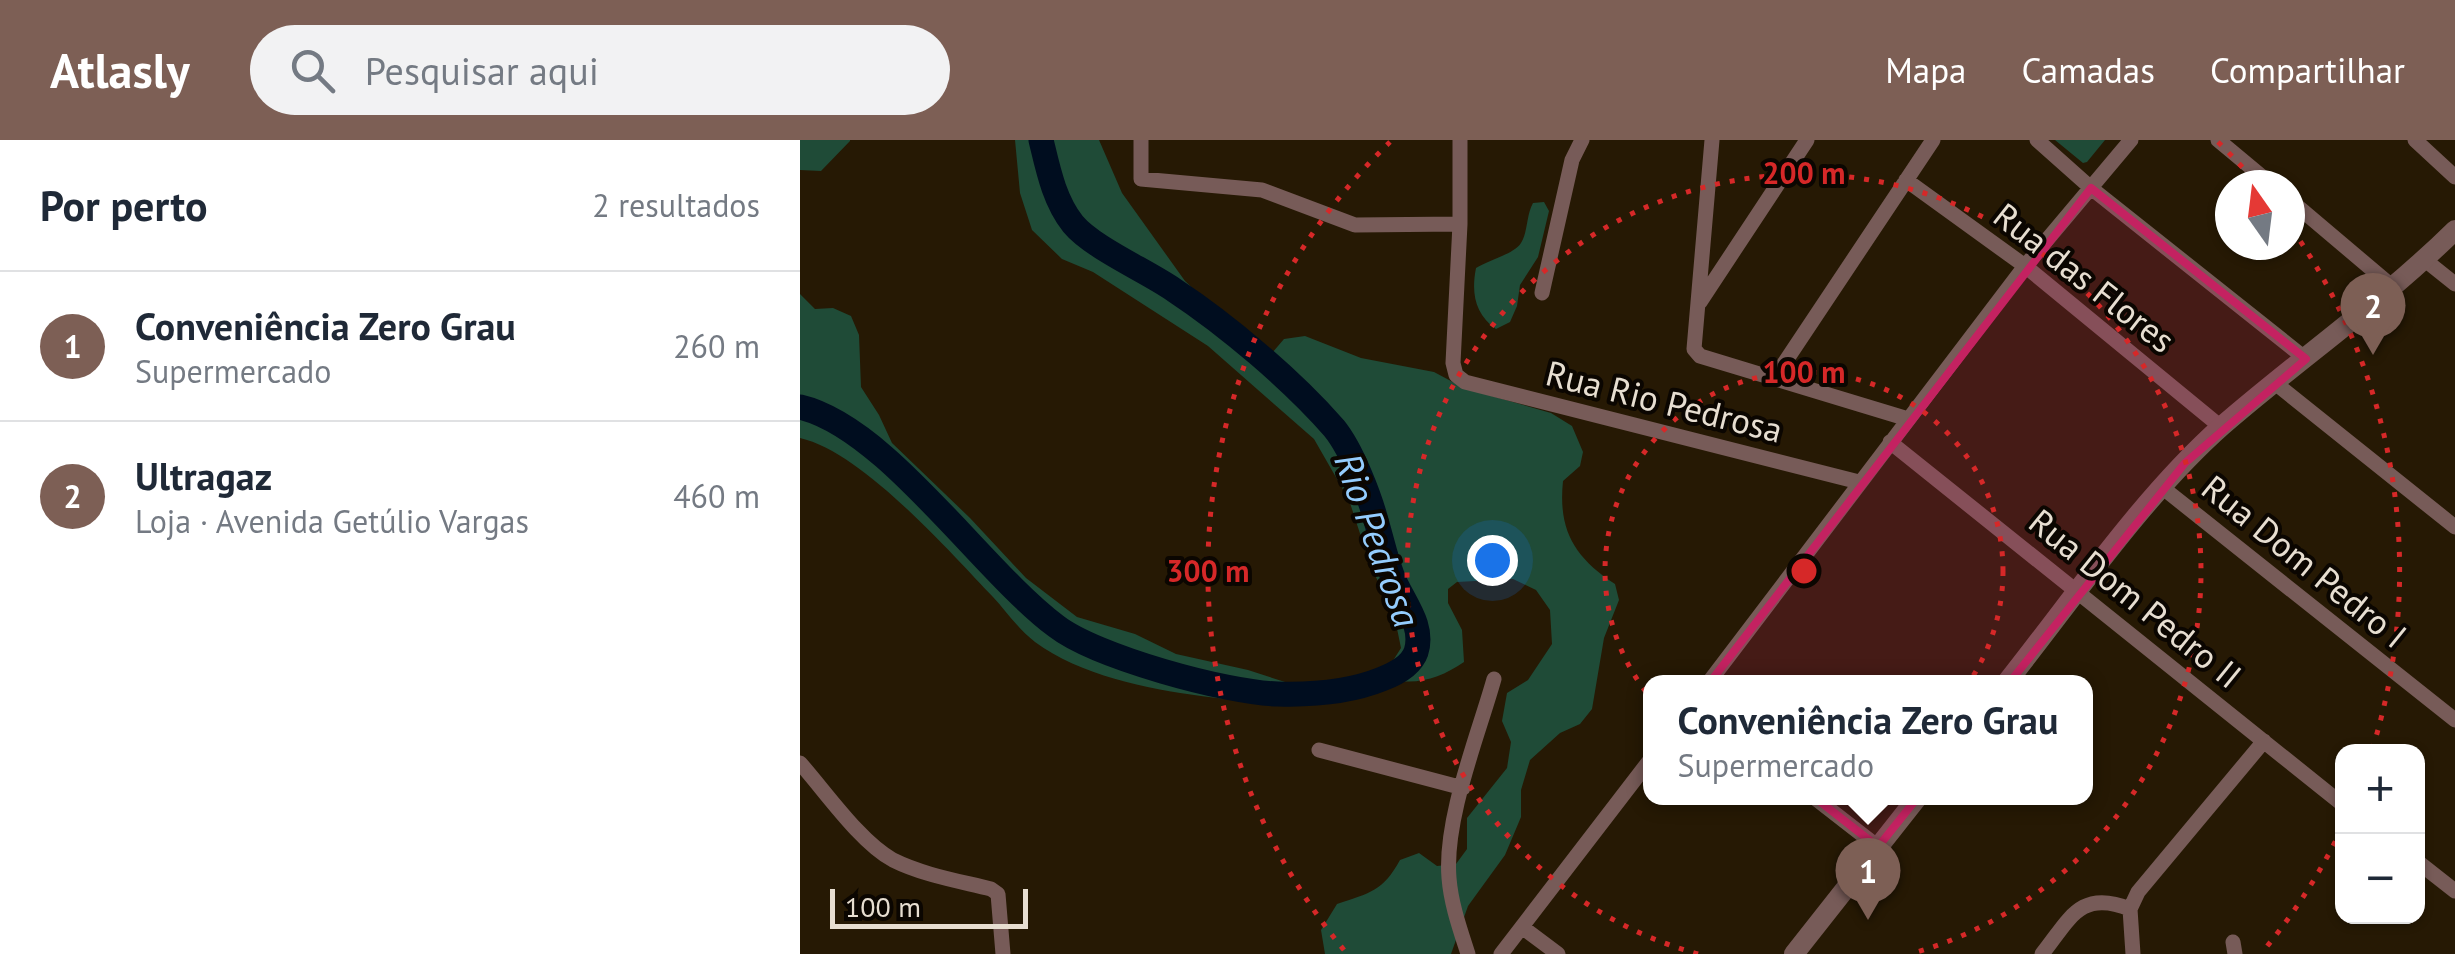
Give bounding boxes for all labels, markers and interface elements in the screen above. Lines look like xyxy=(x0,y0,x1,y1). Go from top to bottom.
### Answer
search box xyxy=(250,25,950,115)
text: Atlasly xyxy=(50,39,190,101)
icon: search xyxy=(285,43,340,98)
text: Pesquisar aqui xyxy=(365,46,599,95)
text: Mapa xyxy=(1885,47,1966,93)
text: Camadas xyxy=(2021,47,2155,93)
text: Compartilhar xyxy=(2210,47,2405,93)
text: 200 m xyxy=(1763,153,1845,192)
north arrow xyxy=(2215,170,2305,260)
text: Por perto xyxy=(40,178,207,233)
text: 2 resultados xyxy=(592,184,760,226)
street label: Rua das Flores xyxy=(1985,192,2185,362)
pin: 2 xyxy=(2340,272,2406,355)
text: Conveniência Zero Grau xyxy=(135,301,516,350)
text: 1 xyxy=(63,325,82,367)
text: 260 m xyxy=(673,325,760,367)
street label: Rua Rio Pedrosa xyxy=(1541,349,1787,453)
text: Supermercado xyxy=(135,350,331,392)
text: 100 m xyxy=(1763,352,1845,391)
water label: Rio Pedrosa xyxy=(1324,446,1433,634)
text: Ultragaz xyxy=(135,451,272,500)
street label: Rua Dom Pedro I xyxy=(2193,465,2416,658)
text: 2 xyxy=(63,475,82,517)
text: 460 m xyxy=(673,475,760,517)
street label: Rua Dom Pedro II xyxy=(2020,498,2251,698)
text: Loja · Avenida Getúlio Vargas xyxy=(135,500,529,542)
your location xyxy=(1467,535,1518,586)
text: 300 m xyxy=(1167,551,1249,590)
centre of rings xyxy=(1786,553,1822,589)
popup xyxy=(1643,675,2093,805)
text: Conveniência Zero Grau xyxy=(1678,695,2058,744)
text: Supermercado xyxy=(1678,744,1874,786)
map controls xyxy=(2335,744,2425,924)
button: + xyxy=(2335,744,2425,834)
button: − xyxy=(2335,834,2425,924)
pin: 1 xyxy=(1836,838,1900,920)
scale bar xyxy=(830,884,1028,928)
text: 100 m xyxy=(845,888,921,925)

